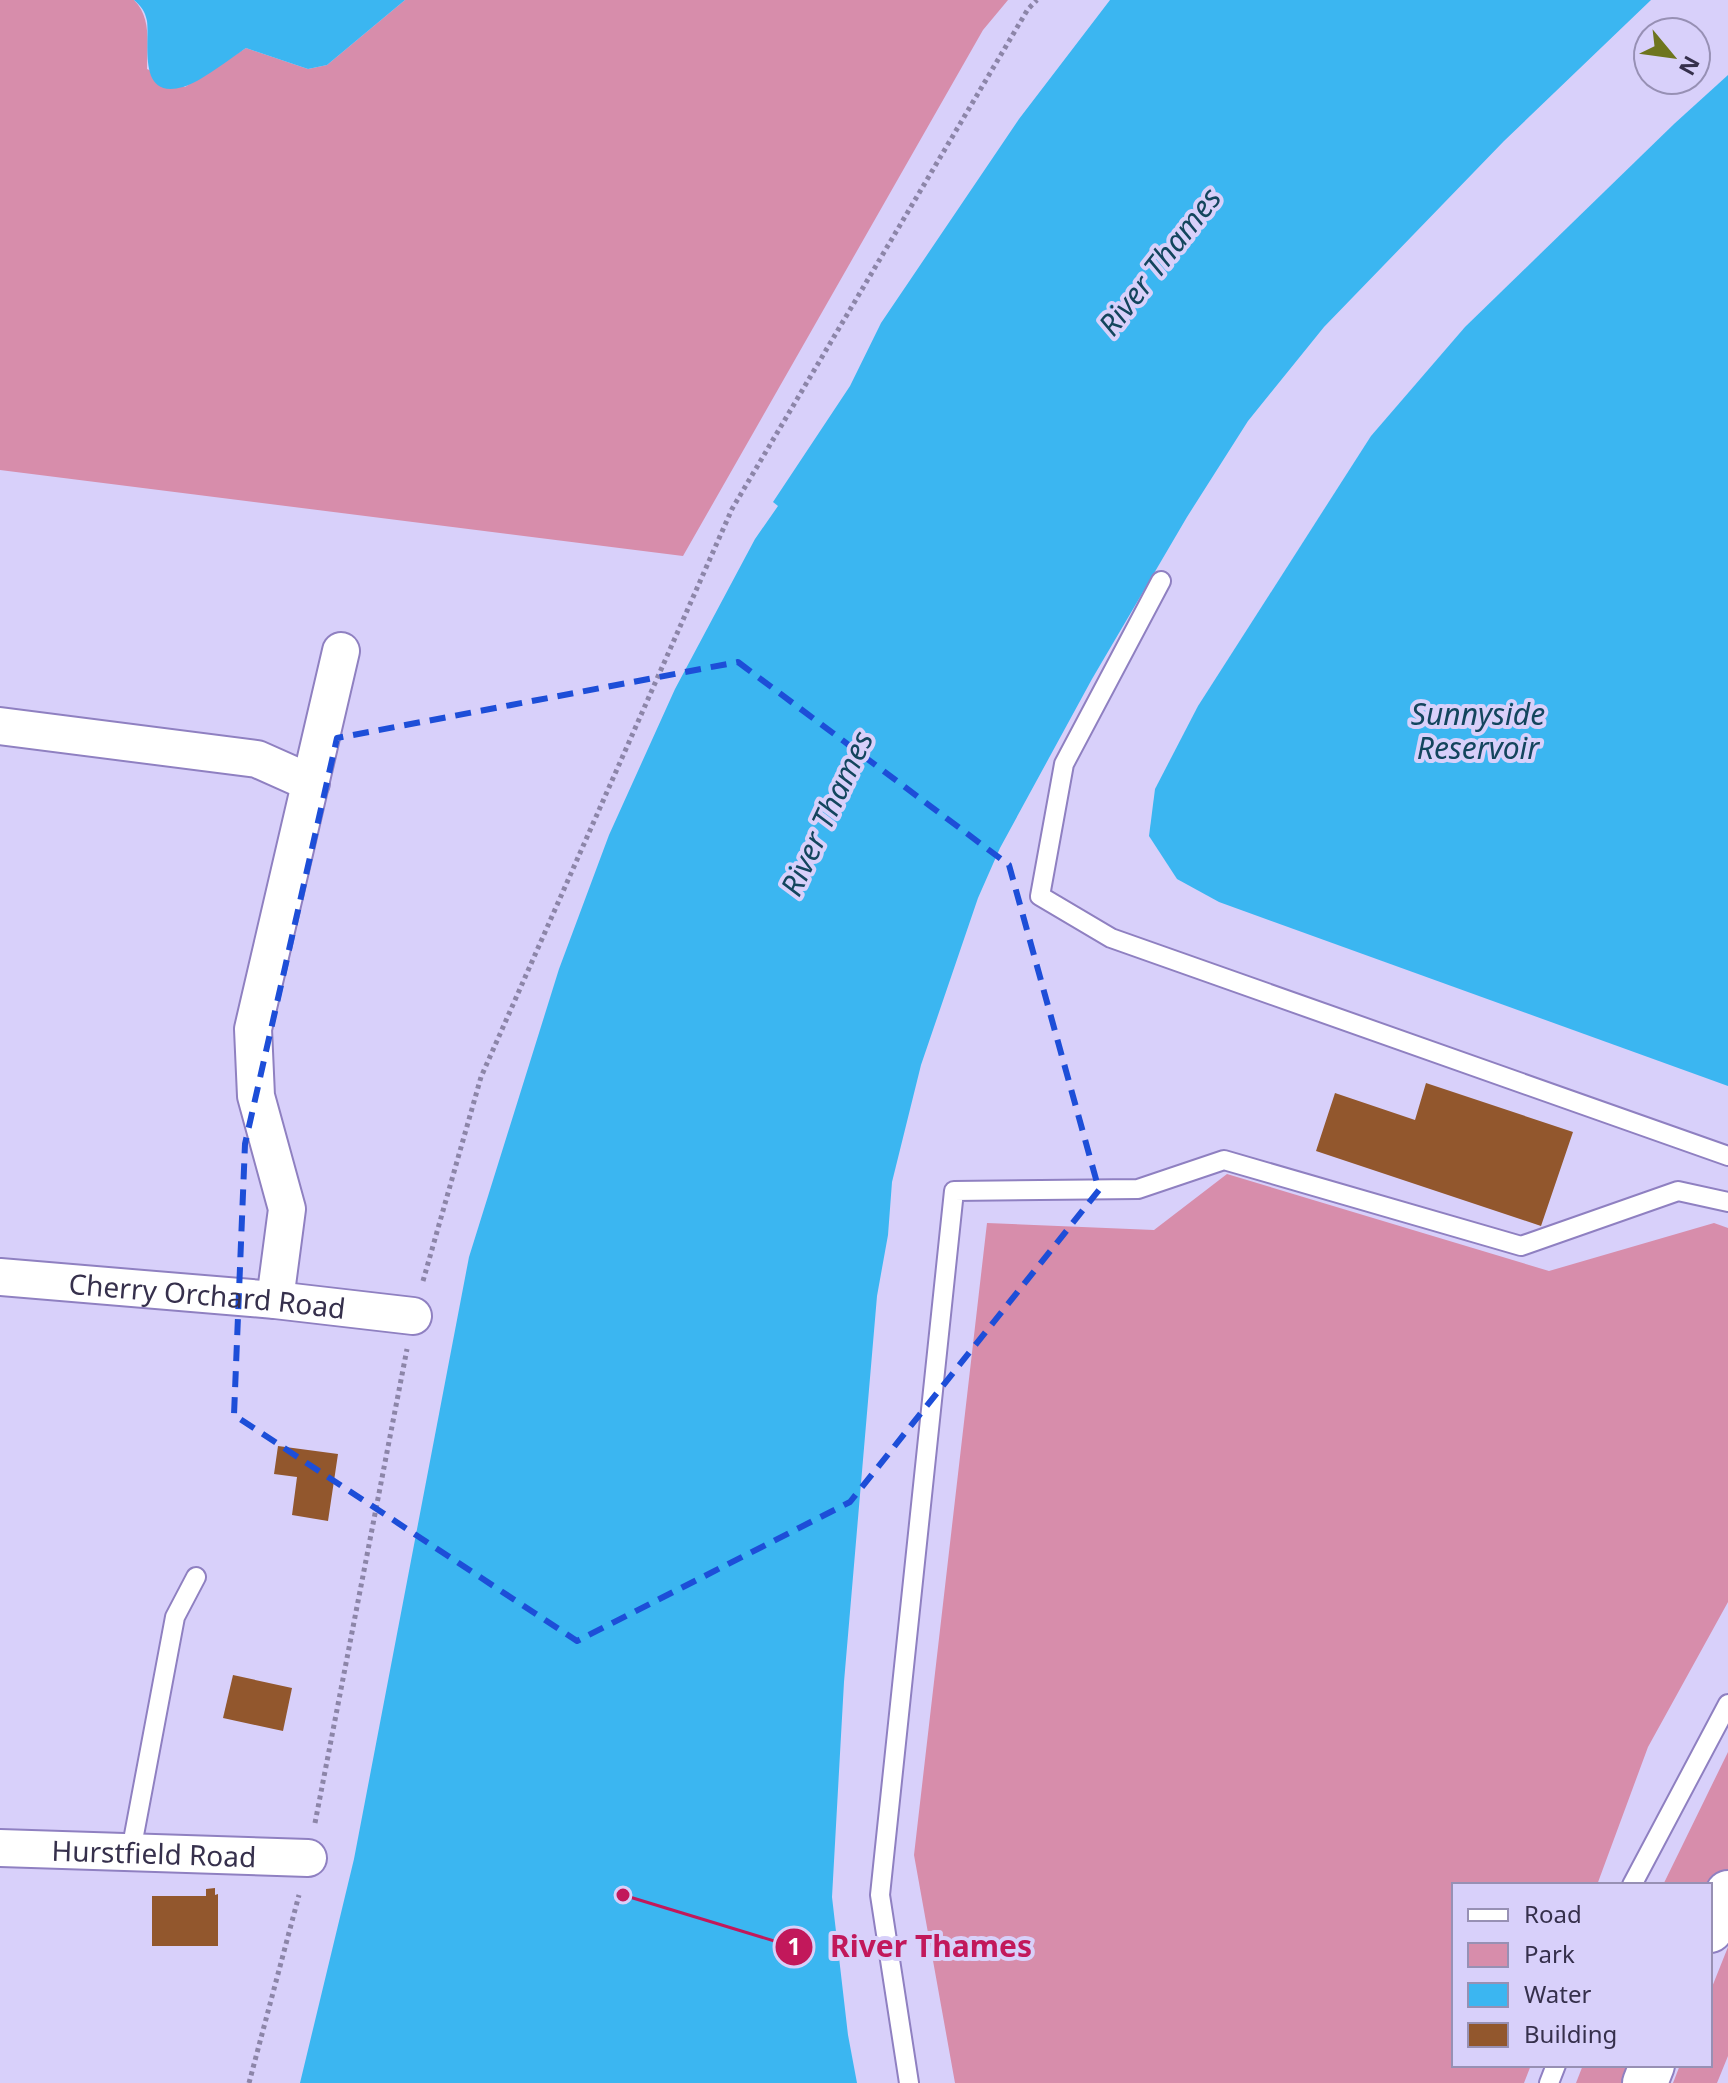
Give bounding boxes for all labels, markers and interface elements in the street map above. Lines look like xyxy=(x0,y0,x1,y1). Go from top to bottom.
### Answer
north arrow xyxy=(1632,16,1712,96)
text: N xyxy=(1673,51,1708,81)
water label: River Thames xyxy=(1088,179,1230,343)
water label: Sunnyside Reservoir xyxy=(1411,693,1545,768)
water label: River Thames xyxy=(770,724,882,902)
street label: Cherry Orchard Road xyxy=(67,1264,348,1327)
street label: Hurstfield Road xyxy=(51,1831,257,1875)
legend xyxy=(1452,1883,1712,2067)
text: Road xyxy=(1524,1897,1582,1930)
callout: River Thames xyxy=(774,1920,1048,1974)
text: River Thames xyxy=(830,1925,1032,1966)
text: 1 xyxy=(787,1929,801,1962)
text: Park xyxy=(1524,1937,1575,1970)
text: Water xyxy=(1524,1977,1592,2010)
text: Building xyxy=(1524,2017,1617,2050)

